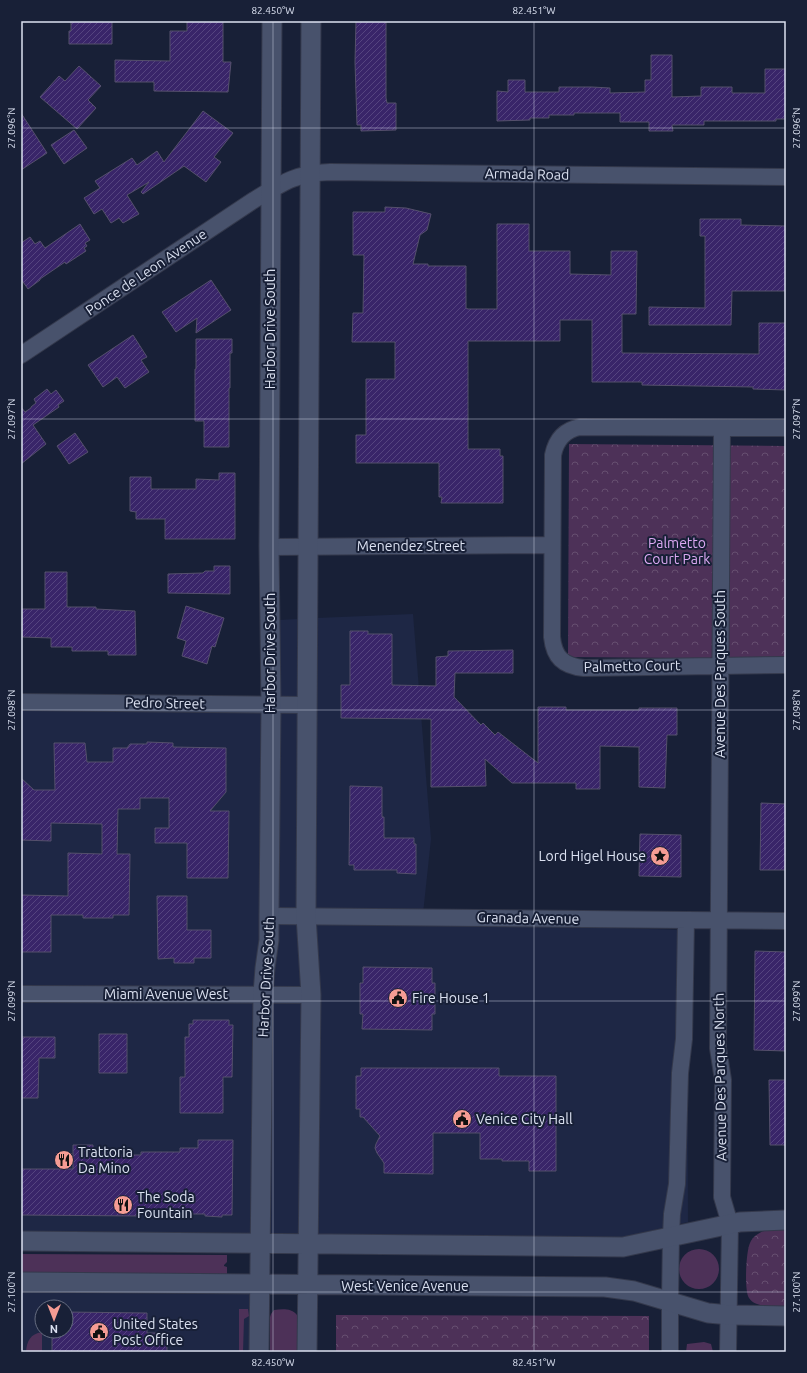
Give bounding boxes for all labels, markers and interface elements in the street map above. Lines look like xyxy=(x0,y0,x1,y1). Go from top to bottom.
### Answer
text: 82.450°W xyxy=(251,5,295,16)
text: 82.451°W xyxy=(512,5,556,16)
text: 27.096°N xyxy=(6,107,17,149)
text: 27.096°N xyxy=(791,107,802,149)
street label: Armada Road xyxy=(485,165,569,183)
street label: Ponce de Leon Avenue xyxy=(83,226,209,318)
street label: Harbor Drive South xyxy=(262,269,278,389)
text: 27.097°N xyxy=(6,398,17,440)
text: 27.097°N xyxy=(791,398,802,440)
park label: Palmetto Court Park xyxy=(644,535,710,567)
street label: Menendez Street xyxy=(357,538,466,554)
street label: Avenue Des Parques South xyxy=(712,590,728,758)
street label: Harbor Drive South xyxy=(262,593,278,713)
street label: Palmetto Court xyxy=(583,657,681,675)
text: 27.098°N xyxy=(6,689,17,731)
text: 27.098°N xyxy=(791,689,802,731)
street label: Pedro Street xyxy=(125,694,206,712)
place icon: Lord Higel House xyxy=(649,845,671,867)
place label: Lord Higel House xyxy=(538,848,646,864)
street label: Granada Avenue xyxy=(477,909,579,927)
street label: Harbor Drive South xyxy=(255,916,277,1038)
text: 27.099°N xyxy=(6,980,17,1022)
text: 27.099°N xyxy=(791,980,802,1022)
street label: Miami Avenue West xyxy=(104,986,228,1002)
public building icon: Fire House 1 xyxy=(387,987,409,1009)
place label: Fire House 1 xyxy=(412,990,490,1006)
street label: Avenue Des Parques North xyxy=(711,993,729,1161)
public building icon: Venice City Hall xyxy=(451,1108,473,1130)
place label: Venice City Hall xyxy=(476,1111,573,1127)
place label: Trattoria Da Mino xyxy=(78,1144,133,1176)
restaurant icon: Trattoria Da Mino xyxy=(53,1149,75,1171)
place label: The Soda Fountain xyxy=(137,1189,195,1221)
restaurant icon: The Soda Fountain xyxy=(112,1194,134,1216)
text: 27.100°N xyxy=(6,1271,17,1313)
text: 27.100°N xyxy=(791,1271,802,1313)
street label: West Venice Avenue xyxy=(341,1278,469,1294)
north arrow xyxy=(34,1299,74,1339)
place label: United States Post Office xyxy=(113,1316,198,1348)
public building icon: United States Post Office xyxy=(88,1321,110,1343)
text: N xyxy=(50,1323,58,1335)
text: 82.450°W xyxy=(251,1357,295,1368)
text: 82.451°W xyxy=(512,1357,556,1368)

